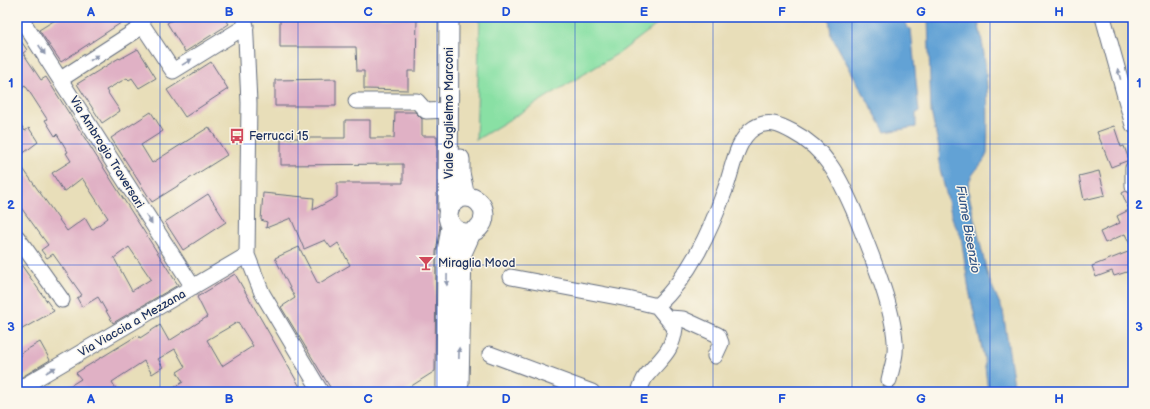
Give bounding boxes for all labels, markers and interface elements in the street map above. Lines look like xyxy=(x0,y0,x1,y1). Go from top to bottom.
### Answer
text: A xyxy=(86,4,95,20)
text: B xyxy=(224,4,234,20)
text: C xyxy=(363,4,373,20)
text: D xyxy=(501,4,511,20)
text: E xyxy=(640,4,649,20)
text: F xyxy=(778,4,786,20)
text: G xyxy=(916,4,926,20)
text: H xyxy=(1054,4,1064,20)
one-way arrow xyxy=(38,44,46,55)
street label: Viale Guglielmo Marconi xyxy=(442,47,457,179)
one-way arrow xyxy=(88,54,100,61)
one-way arrow xyxy=(182,59,193,66)
one-way arrow xyxy=(1116,68,1122,80)
text: 1 xyxy=(8,75,14,91)
text: 1 xyxy=(1136,75,1142,91)
street label: Via Ambrogio Traversari xyxy=(66,94,147,211)
bus stop icon: Ferrucci 15 xyxy=(228,127,246,145)
place label: Ferrucci 15 xyxy=(249,129,309,144)
water label: Fiume Bisenzio xyxy=(952,184,984,275)
text: 2 xyxy=(7,197,15,213)
text: 2 xyxy=(1135,197,1143,213)
one-way arrow xyxy=(145,213,152,224)
bar icon: Miraglia Mood xyxy=(417,254,435,272)
place label: Miraglia Mood xyxy=(438,256,515,271)
one-way arrow xyxy=(444,274,450,287)
street label: Via Viaccia a Mezzana xyxy=(76,286,189,360)
text: 3 xyxy=(7,319,15,335)
text: 3 xyxy=(1135,319,1143,335)
one-way arrow xyxy=(456,347,463,359)
one-way arrow xyxy=(45,367,57,374)
text: A xyxy=(86,391,95,407)
text: B xyxy=(224,391,234,407)
text: C xyxy=(363,391,373,407)
text: D xyxy=(501,391,511,407)
text: E xyxy=(640,391,649,407)
text: F xyxy=(778,391,786,407)
text: G xyxy=(916,391,926,407)
text: H xyxy=(1054,391,1064,407)

